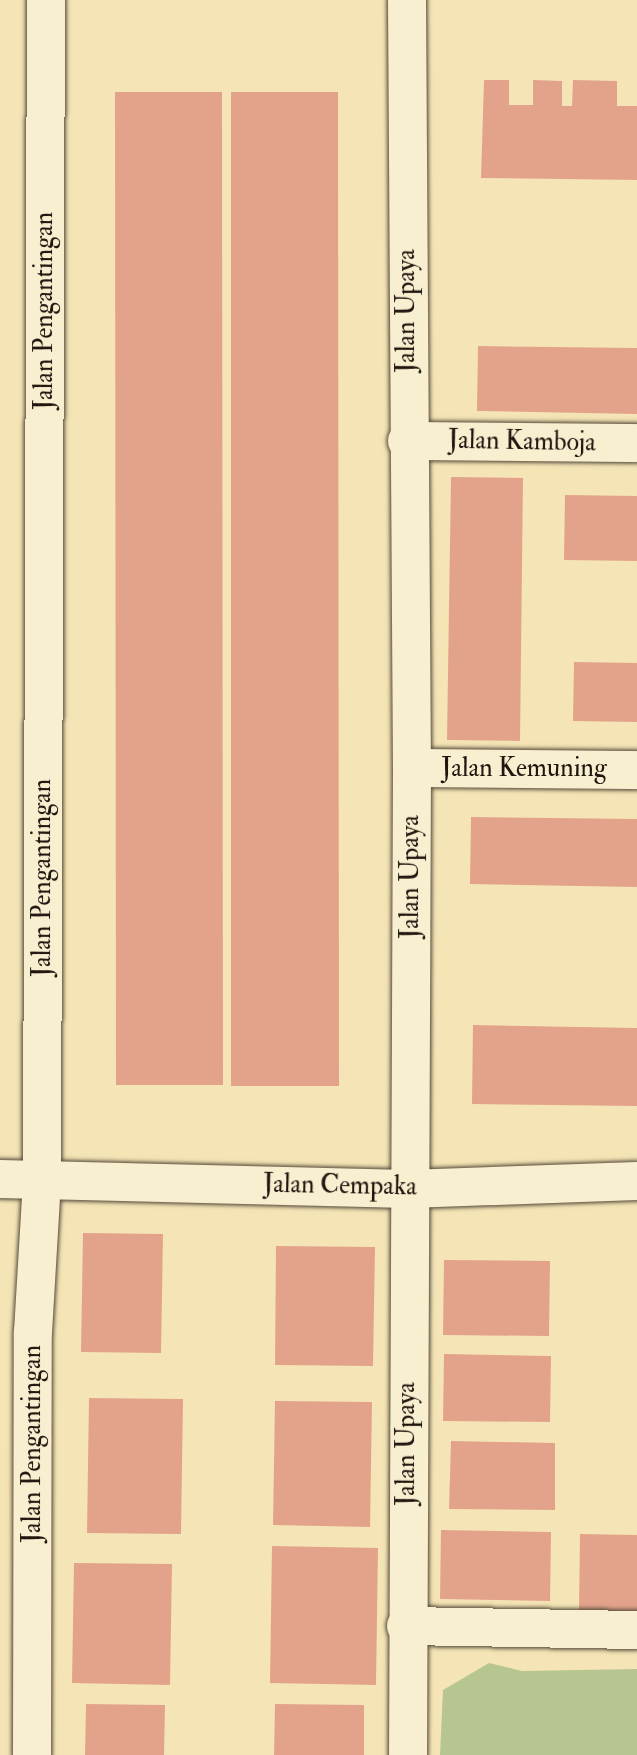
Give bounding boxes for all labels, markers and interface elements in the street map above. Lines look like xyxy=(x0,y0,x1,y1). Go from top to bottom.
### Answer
street label: Jalan Pengantingan xyxy=(29,212,61,410)
street label: Jalan Upaya xyxy=(391,249,423,373)
street label: Jalan Kamboja xyxy=(448,425,596,459)
street label: Jalan Kemuning xyxy=(441,753,607,785)
street label: Jalan Pengantingan xyxy=(27,779,59,977)
street label: Jalan Upaya xyxy=(395,815,427,939)
street label: Jalan Cempaka xyxy=(263,1169,417,1203)
street label: Jalan Pengantingan xyxy=(17,1345,49,1543)
street label: Jalan Upaya xyxy=(391,1382,423,1506)

